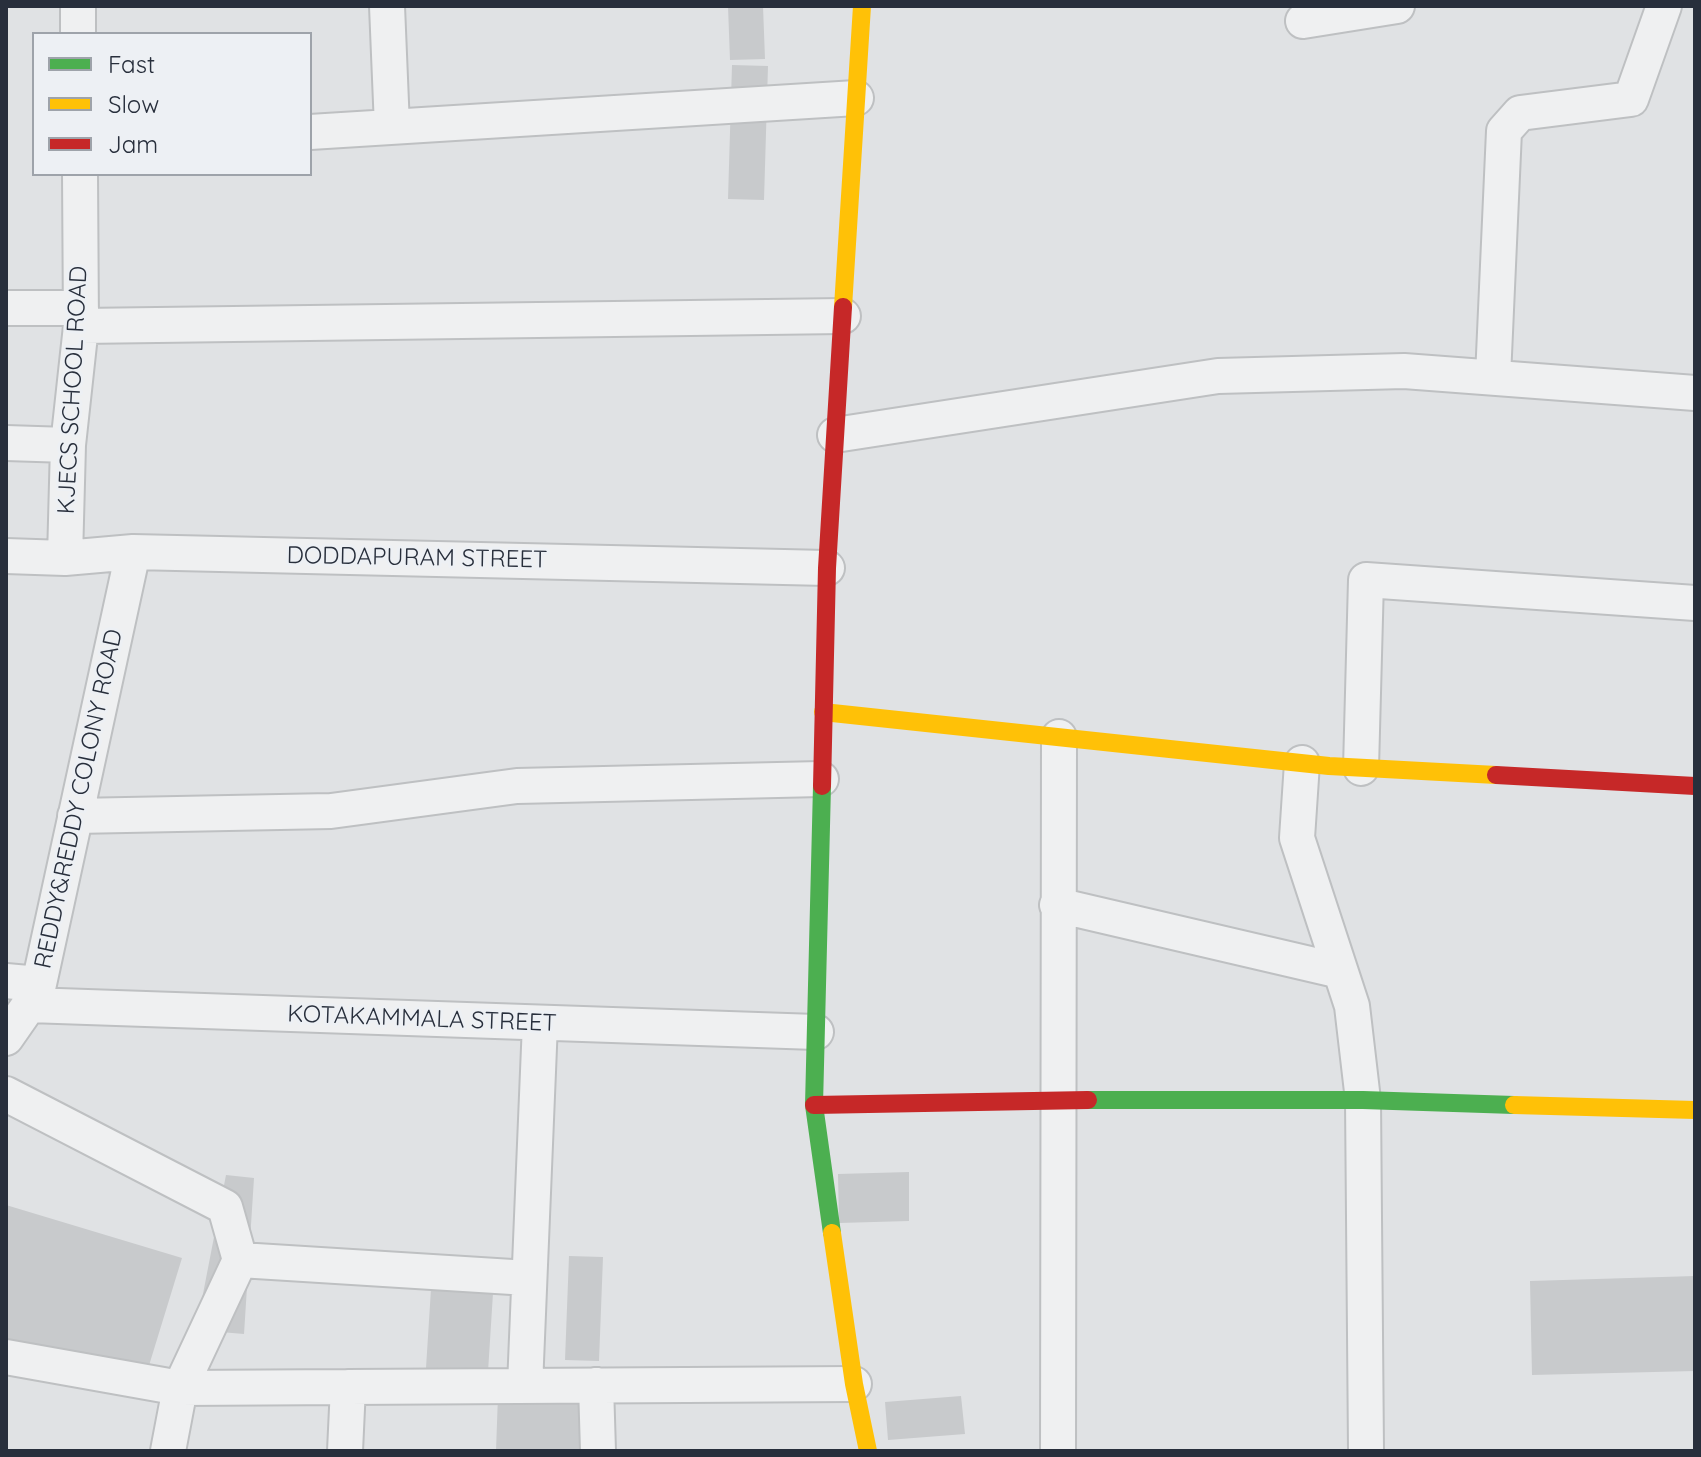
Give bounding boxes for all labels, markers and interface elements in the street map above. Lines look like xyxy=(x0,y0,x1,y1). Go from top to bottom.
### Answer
legend xyxy=(32,32,312,176)
text: Fast xyxy=(108,49,155,79)
text: Slow xyxy=(108,89,159,119)
text: Jam xyxy=(108,129,158,159)
street label: KJECS SCHOOL ROAD xyxy=(52,265,94,515)
street label: DODDAPURAM STREET xyxy=(286,541,548,575)
street label: REDDY&REDDY COLONY ROAD xyxy=(29,627,129,971)
street label: KOTAKAMMALA STREET xyxy=(287,1000,557,1038)

